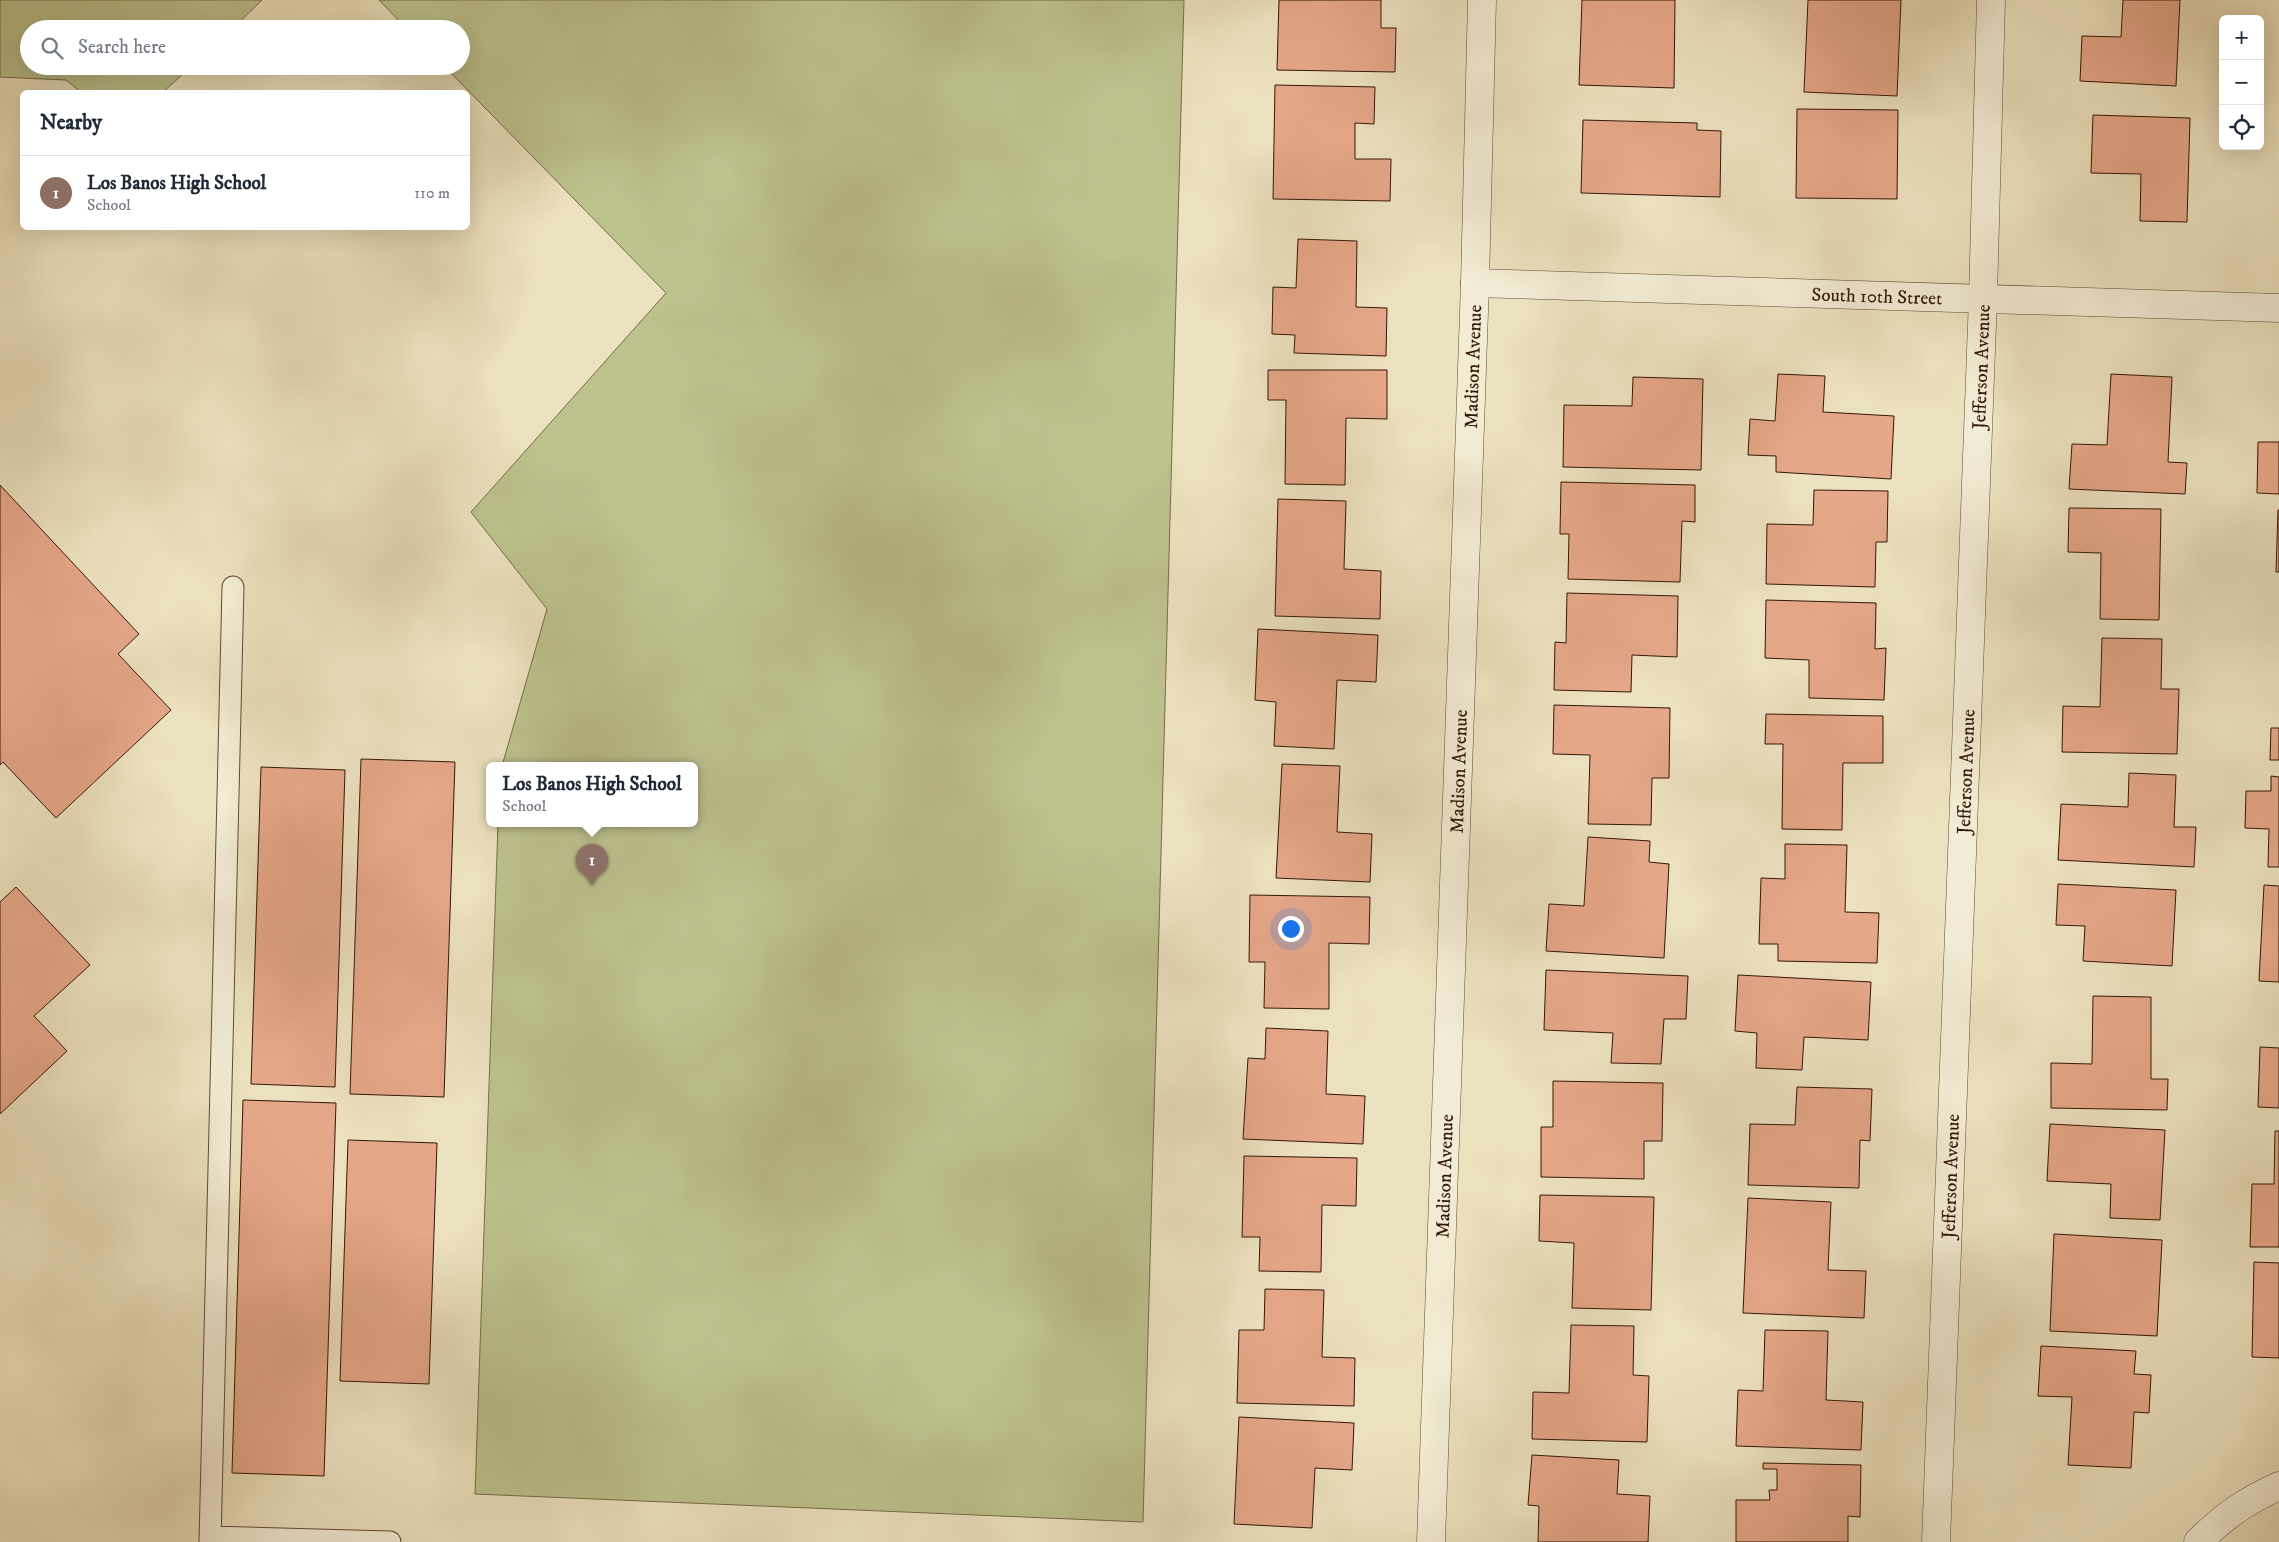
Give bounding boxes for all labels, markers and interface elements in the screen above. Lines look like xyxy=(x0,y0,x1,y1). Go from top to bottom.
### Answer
map controls xyxy=(2219,15,2264,150)
button: + xyxy=(2219,15,2264,60)
search box xyxy=(20,20,470,75)
icon: search xyxy=(38,34,66,62)
text: Search here xyxy=(78,36,166,59)
button: − xyxy=(2219,60,2264,105)
button: locate xyxy=(2219,105,2264,150)
text: Nearby xyxy=(40,110,102,136)
text: Los Banos High School xyxy=(87,172,266,195)
text: 1 xyxy=(53,183,59,203)
text: 110 m xyxy=(414,183,450,203)
text: School xyxy=(87,195,131,215)
street label: South 10th Street xyxy=(1811,283,1942,311)
street label: Madison Avenue xyxy=(1460,304,1487,429)
street label: Jefferson Avenue xyxy=(1968,304,1996,432)
street label: Madison Avenue xyxy=(1446,709,1473,834)
street label: Jefferson Avenue xyxy=(1953,709,1980,837)
popup xyxy=(486,762,698,827)
text: Los Banos High School xyxy=(502,773,682,796)
text: School xyxy=(502,796,546,816)
pin: 1 xyxy=(576,844,608,885)
your location xyxy=(1278,916,1304,942)
street label: Jefferson Avenue xyxy=(1937,1113,1965,1241)
street label: Madison Avenue xyxy=(1432,1114,1459,1239)

